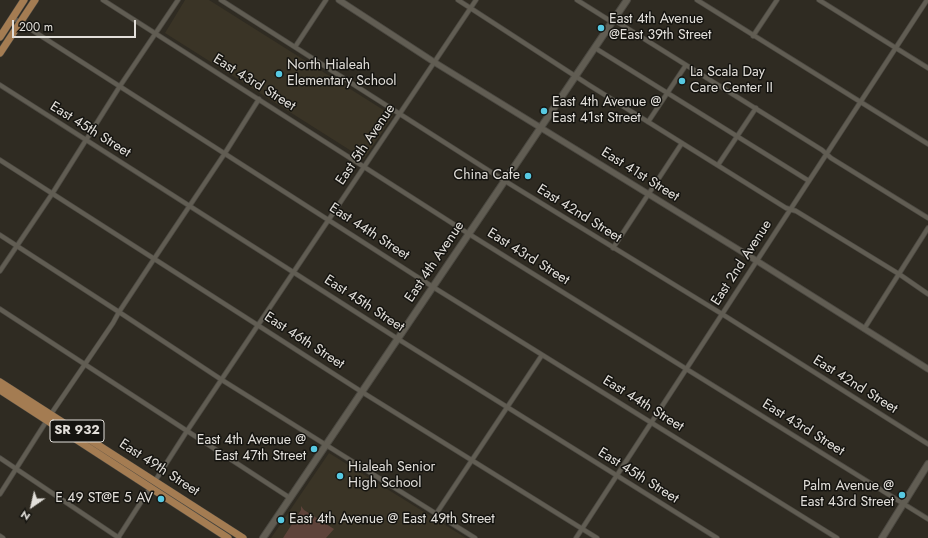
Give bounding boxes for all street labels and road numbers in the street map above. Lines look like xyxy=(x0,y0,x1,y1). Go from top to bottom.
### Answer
street label: East 43rd Street xyxy=(210,51,298,115)
street label: East 45th Street xyxy=(47,98,133,162)
street label: East 5th Avenue xyxy=(333,101,399,189)
street label: East 41st Street xyxy=(598,144,682,206)
street label: East 42nd Street xyxy=(534,181,624,247)
street label: East 44th Street xyxy=(326,200,412,264)
street label: East 2nd Avenue xyxy=(708,217,776,309)
street label: East 4th Avenue xyxy=(402,218,468,306)
street label: East 43rd Street xyxy=(484,225,572,289)
street label: East 45th Street xyxy=(321,272,407,336)
street label: East 46th Street xyxy=(261,309,347,373)
street label: East 42nd Street xyxy=(810,352,900,418)
street label: East 44th Street xyxy=(599,372,687,436)
street label: East 43rd Street xyxy=(759,396,847,460)
road number: SR 932 xyxy=(50,420,104,442)
street label: East 49th Street xyxy=(116,436,202,500)
street label: East 45th Street xyxy=(595,444,681,508)

